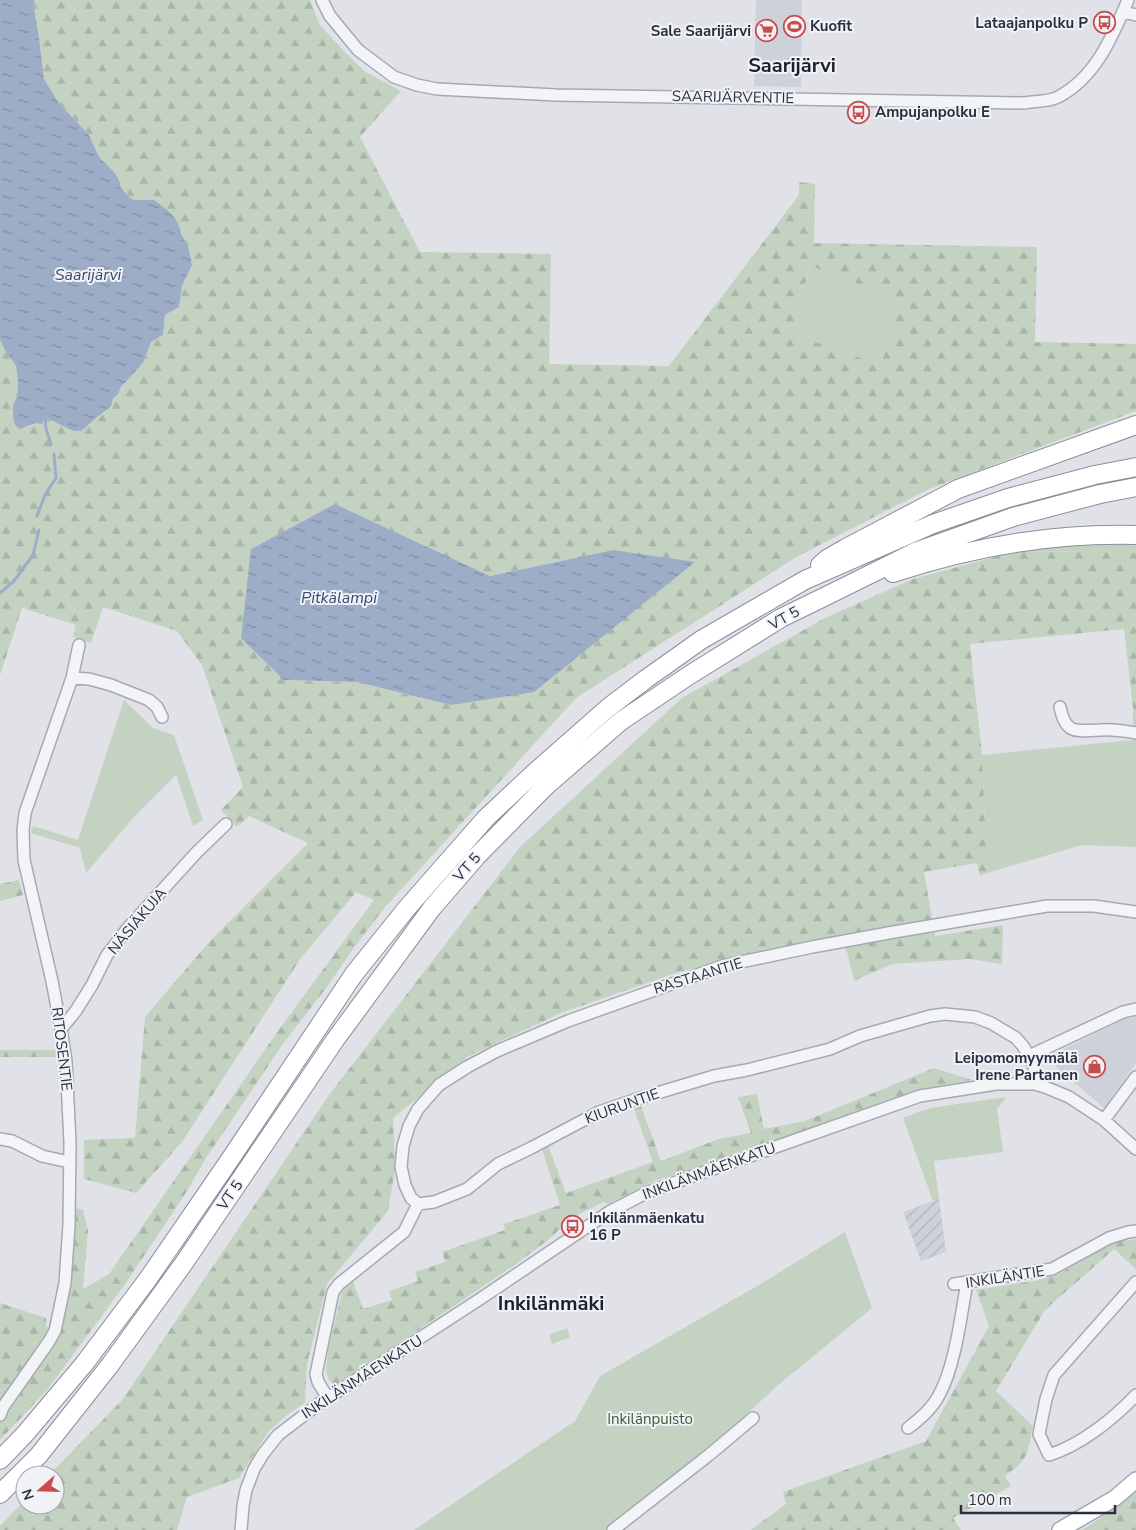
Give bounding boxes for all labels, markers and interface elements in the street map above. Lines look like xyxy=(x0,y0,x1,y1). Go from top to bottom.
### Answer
bus stop icon: Lataajanpolku P xyxy=(1092,11,1116,35)
place label: Lataajanpolku P xyxy=(975,13,1088,33)
sports icon: Kuofit xyxy=(782,14,806,38)
place label: Kuofit xyxy=(810,16,852,36)
supermarket icon: Sale Saarijärvi xyxy=(755,19,779,43)
place label: Sale Saarijärvi xyxy=(651,21,751,41)
district label: Saarijärvi xyxy=(748,52,836,79)
street label: SAARIJÄRVENTIE xyxy=(672,86,794,108)
bus stop icon: Ampujanpolku E xyxy=(847,100,871,124)
place label: Ampujanpolku E xyxy=(875,102,990,122)
water label: Saarijärvi xyxy=(55,264,122,286)
water label: Pitkälampi xyxy=(301,587,377,609)
street label: VT 5 xyxy=(764,601,803,635)
street label: VT 5 xyxy=(448,848,485,886)
street label: NÄSIÄKUJA xyxy=(103,883,171,959)
street label: RASTAANTIE xyxy=(651,953,745,999)
street label: RITOSENTIE xyxy=(47,1006,77,1092)
place label: Leipomomyymälä Irene Partanen xyxy=(954,1048,1078,1085)
shop icon: Leipomomyymälä Irene Partanen xyxy=(1082,1055,1106,1079)
street label: KIURUNTIE xyxy=(582,1083,662,1129)
street label: INKILÄNMÄENKATU xyxy=(640,1138,778,1204)
street label: VT 5 xyxy=(212,1176,247,1215)
place label: Inkilänmäenkatu 16 P xyxy=(589,1208,705,1245)
bus stop icon: Inkilänmäenkatu 16 P xyxy=(561,1215,585,1239)
street label: INKILÄNTIE xyxy=(964,1261,1046,1293)
district label: Inkilänmäki xyxy=(498,1290,604,1317)
street label: INKILÄNMÄENKATU xyxy=(298,1330,426,1424)
park label: Inkilänpuisto xyxy=(607,1409,693,1429)
north arrow xyxy=(15,1465,65,1515)
scale bar xyxy=(961,1482,1115,1514)
text: N xyxy=(18,1486,39,1502)
text: 100 m xyxy=(968,1490,1012,1510)

